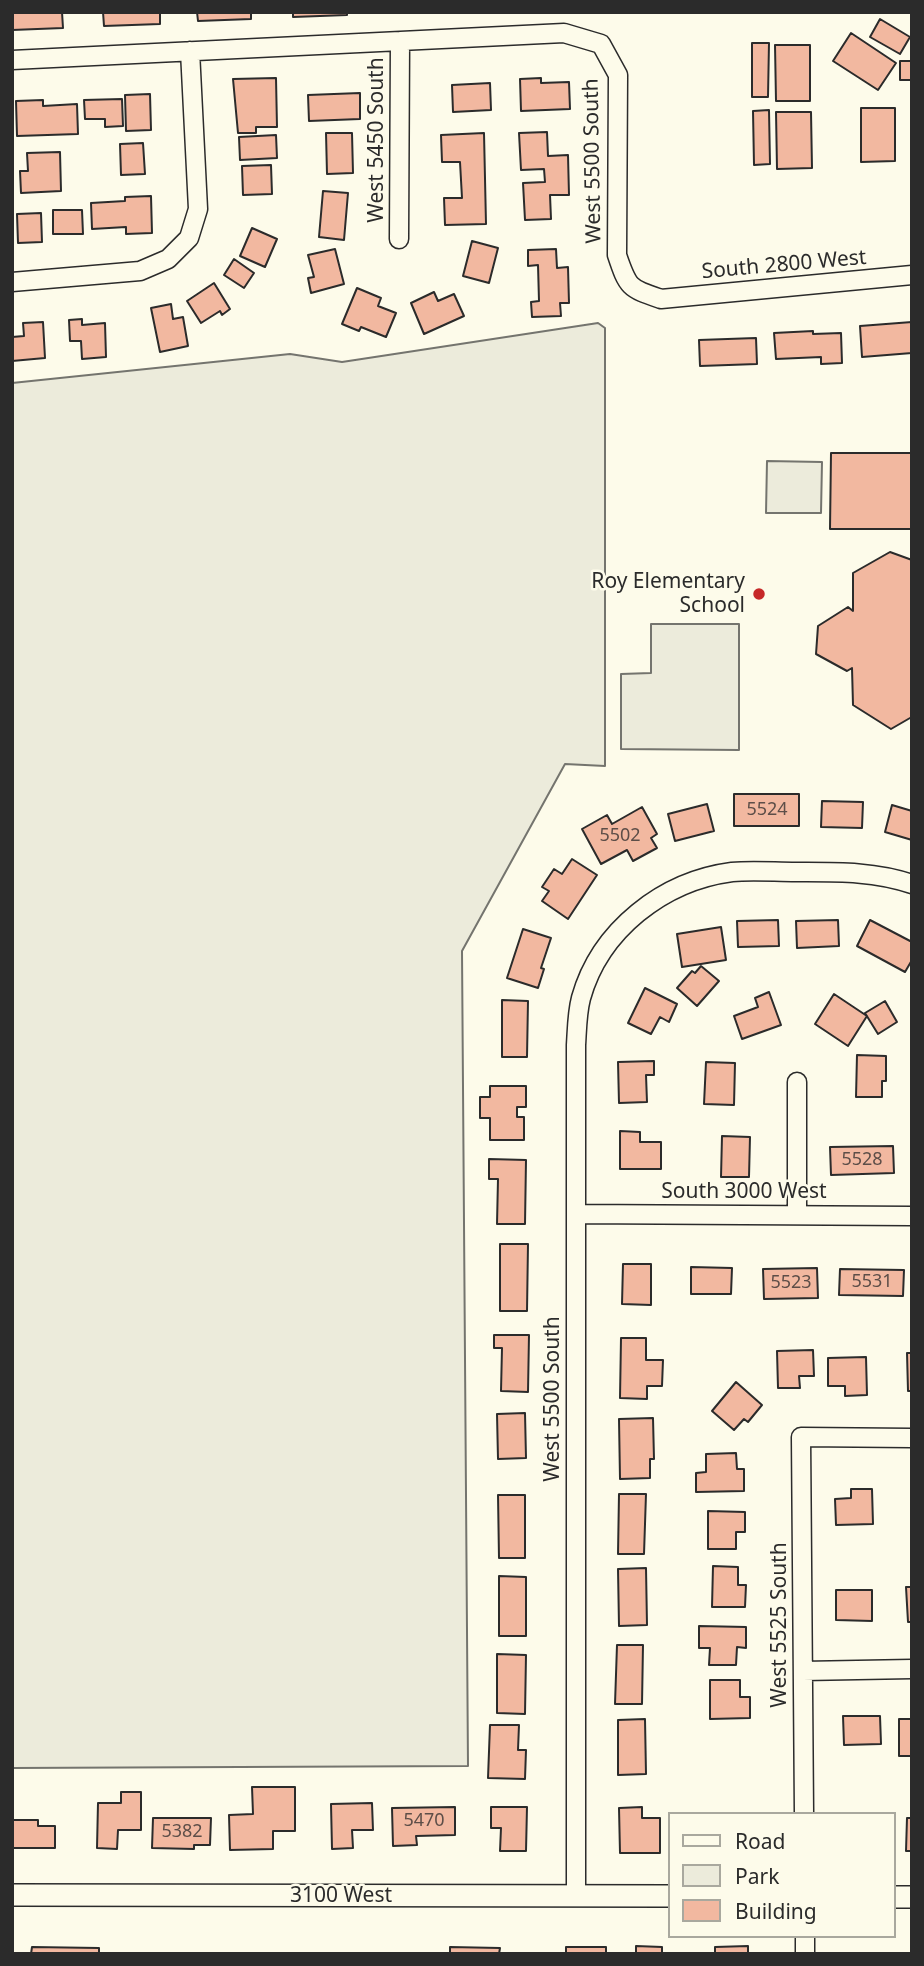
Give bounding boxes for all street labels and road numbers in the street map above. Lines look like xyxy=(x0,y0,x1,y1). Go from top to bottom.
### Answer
street label: West 5450 South xyxy=(364,57,390,223)
street label: West 5500 South xyxy=(579,78,607,244)
street label: South 2800 West xyxy=(701,245,867,285)
street label: South 3000 West xyxy=(661,1179,827,1205)
street label: West 5500 South xyxy=(540,1316,566,1482)
street label: West 5525 South xyxy=(767,1542,793,1708)
street label: 3100 West xyxy=(290,1883,392,1909)

